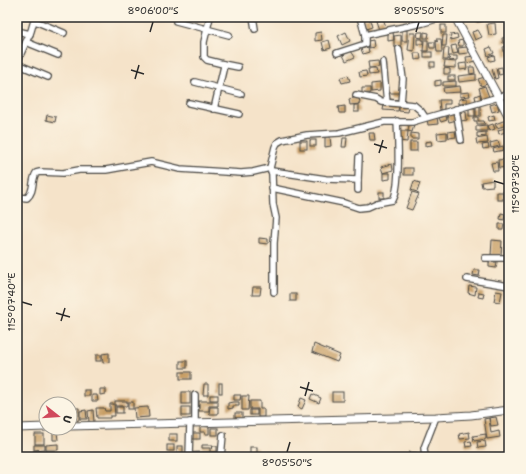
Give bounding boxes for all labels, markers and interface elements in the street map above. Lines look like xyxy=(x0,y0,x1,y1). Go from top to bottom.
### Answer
text: 8°06'00"S xyxy=(127,4,179,17)
text: 8°05'50"S xyxy=(394,4,445,17)
text: 115°07'30"E xyxy=(509,155,522,213)
text: 115°07'40"E xyxy=(5,273,18,331)
north arrow xyxy=(38,396,78,436)
text: U xyxy=(59,413,75,425)
text: 8°05'50"S xyxy=(262,456,313,469)

